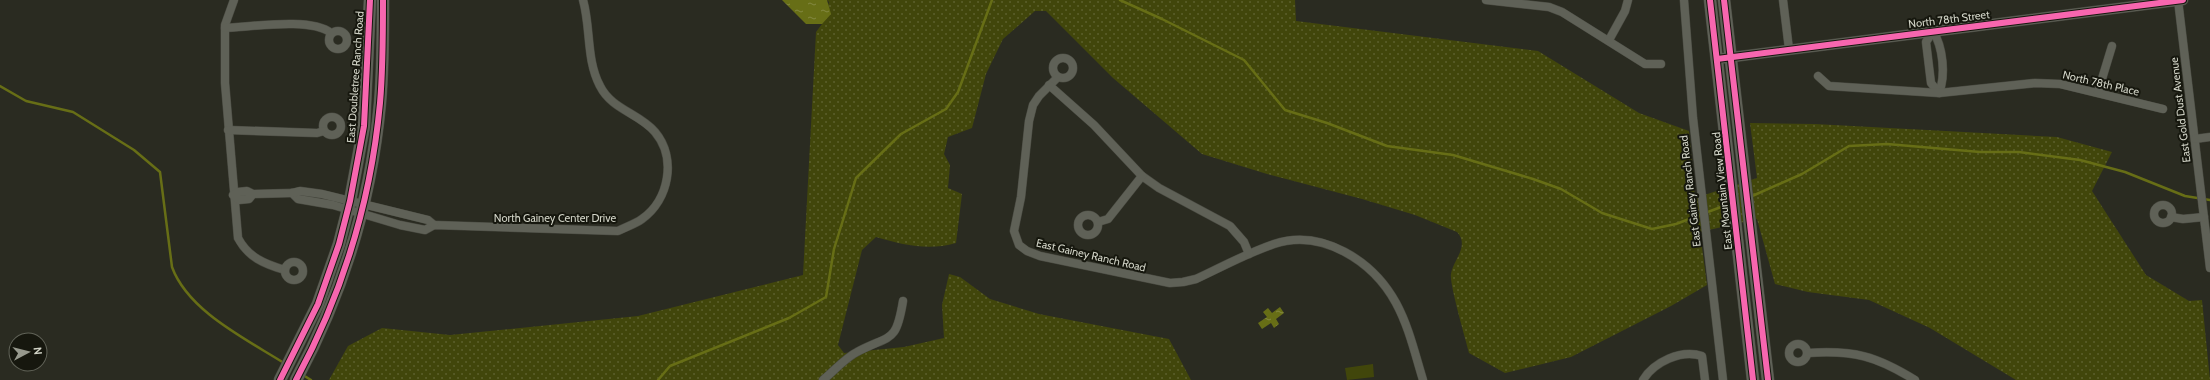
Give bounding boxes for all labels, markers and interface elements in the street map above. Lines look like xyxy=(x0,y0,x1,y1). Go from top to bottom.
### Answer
street label: North 78th Street xyxy=(1908,7,1991,31)
street label: East Doubletree Ranch Road xyxy=(343,11,367,143)
street label: East Gold Dust Avenue xyxy=(2167,56,2193,163)
street label: North 78th Place xyxy=(2061,67,2141,99)
street label: East Mountain View Road xyxy=(1709,131,1735,251)
street label: East Gainey Ranch Road xyxy=(1676,134,1704,248)
street label: North Gainey Center Drive xyxy=(494,211,616,225)
street label: East Gainey Ranch Road xyxy=(1035,236,1147,274)
north arrow xyxy=(8,332,48,372)
text: N xyxy=(31,346,45,355)

